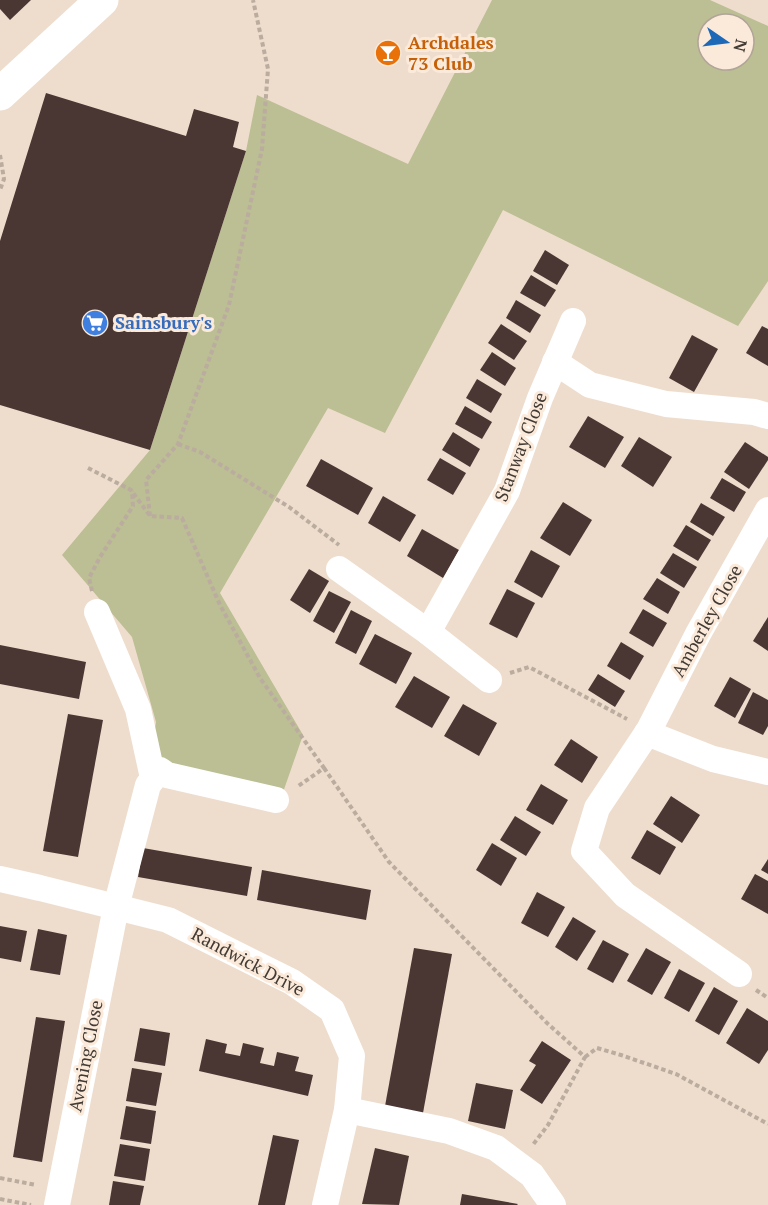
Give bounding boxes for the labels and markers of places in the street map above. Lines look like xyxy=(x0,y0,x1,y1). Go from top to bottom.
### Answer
place label: Archdales 73 Club xyxy=(408,30,494,75)
bar icon: Archdales 73 Club xyxy=(373,38,403,68)
supermarket icon: Sainsbury's xyxy=(80,308,110,338)
place label: Sainsbury's xyxy=(115,310,212,334)

